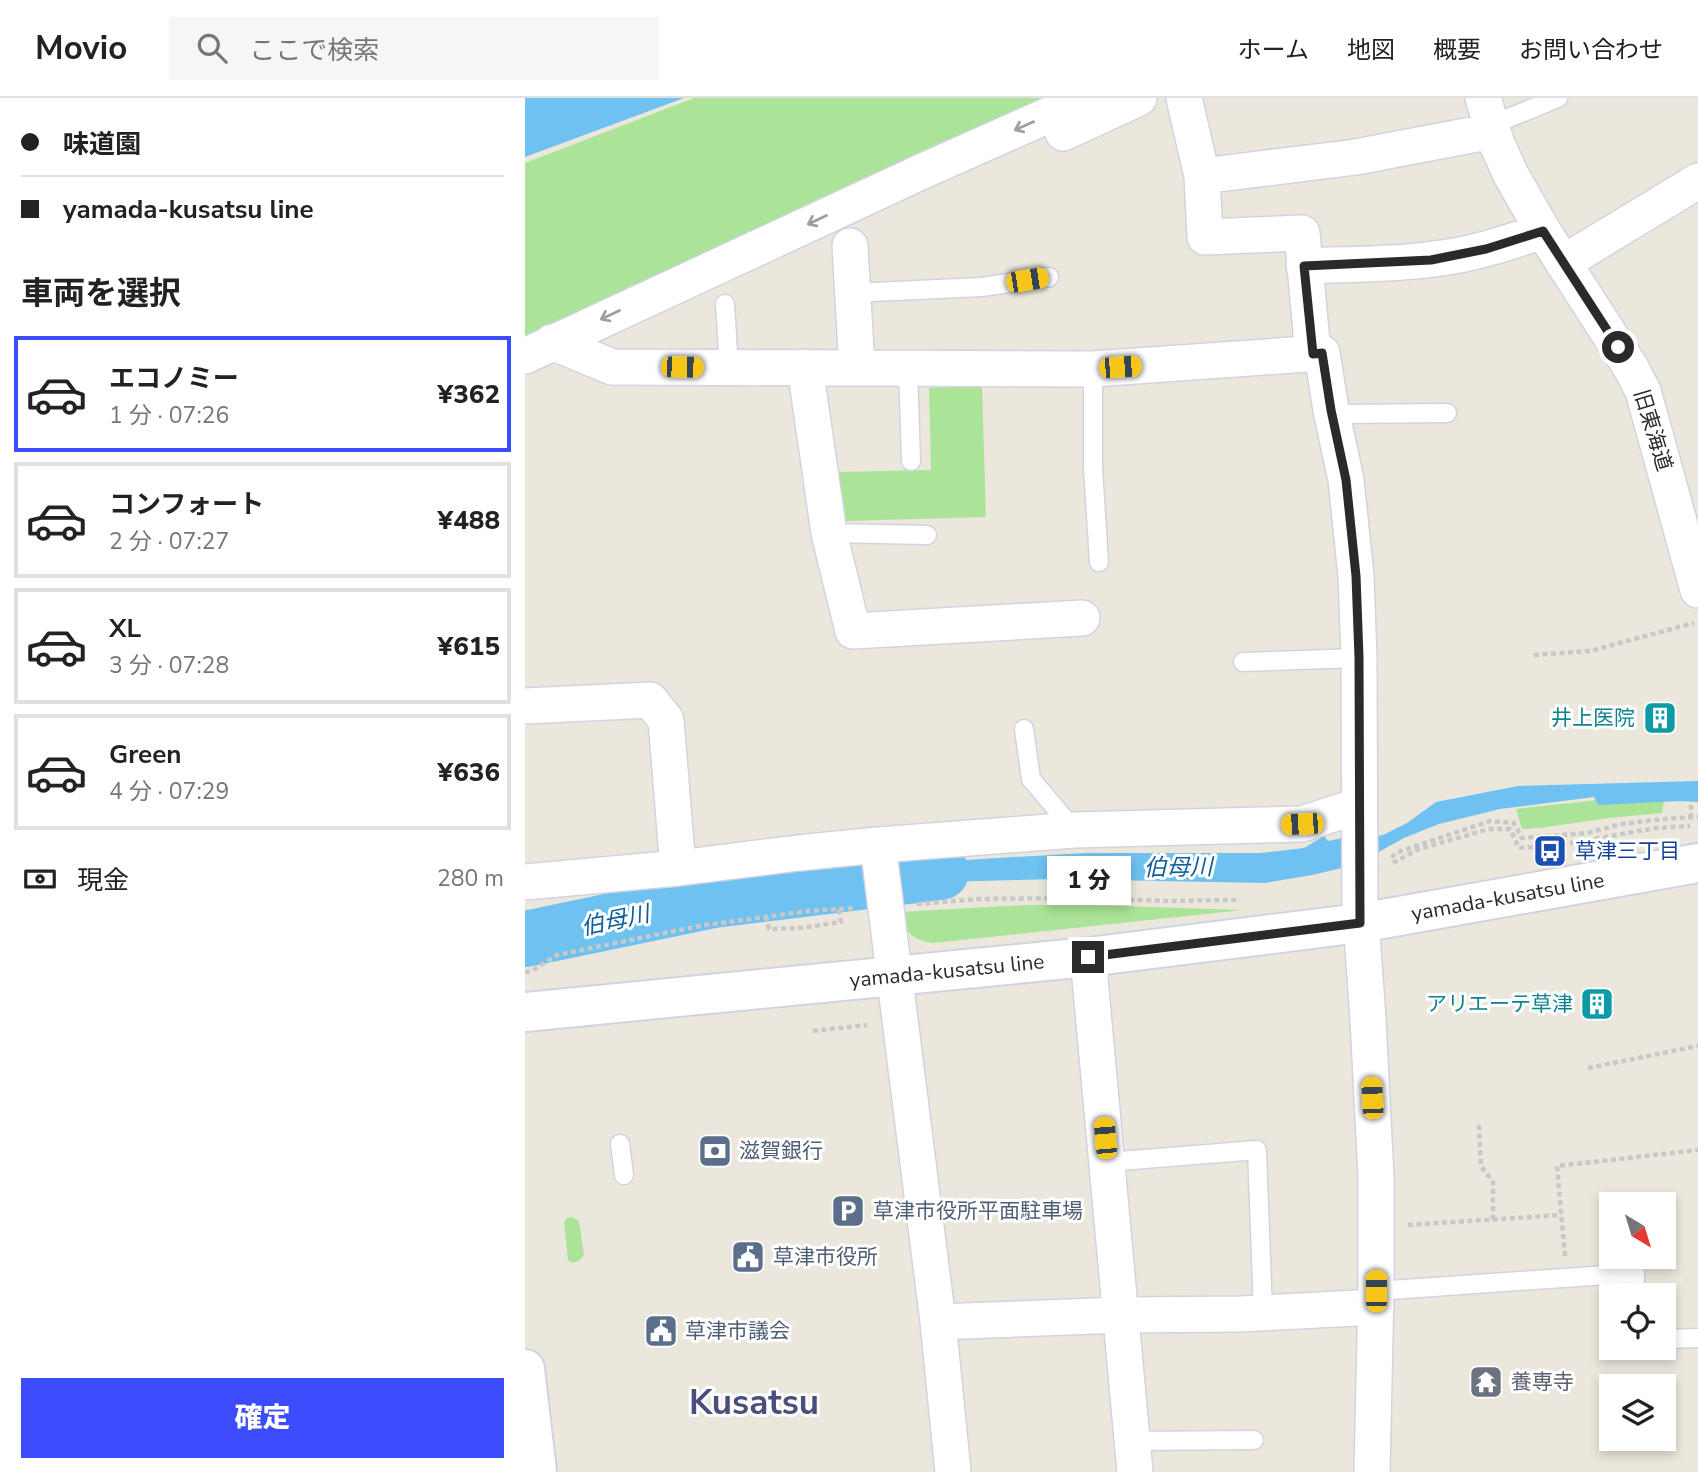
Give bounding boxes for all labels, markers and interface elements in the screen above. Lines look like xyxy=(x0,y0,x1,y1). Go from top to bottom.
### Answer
search box xyxy=(169,17,659,80)
text: Movio xyxy=(35,26,127,71)
icon: search xyxy=(193,29,231,67)
text: ここで検索 xyxy=(249,33,379,68)
text: ホーム xyxy=(1238,34,1309,66)
text: 地図 xyxy=(1347,34,1395,66)
text: 概要 xyxy=(1433,34,1481,66)
text: お問い合わせ xyxy=(1519,34,1663,66)
one-way arrow xyxy=(1014,120,1035,133)
text: 味道園 xyxy=(63,127,141,162)
text: yamada-kusatsu line xyxy=(63,192,314,227)
one-way arrow xyxy=(807,214,828,227)
car xyxy=(1005,266,1050,294)
text: 車両を選択 xyxy=(21,272,181,315)
one-way arrow xyxy=(600,309,622,322)
route start xyxy=(1602,331,1634,363)
car xyxy=(1099,355,1142,379)
car xyxy=(661,356,704,378)
text: エコノミー xyxy=(109,361,239,396)
icon: car xyxy=(25,363,88,426)
text: ¥362 xyxy=(438,377,500,412)
street label: 旧東海道 xyxy=(1627,386,1679,474)
text: 1 分 · 07:26 xyxy=(109,400,229,431)
text: コンフォート xyxy=(109,487,264,522)
icon: car xyxy=(25,489,88,552)
text: ¥488 xyxy=(438,503,500,538)
text: 2 分 · 07:27 xyxy=(109,526,229,557)
text: XL xyxy=(109,611,141,646)
icon: car xyxy=(25,615,88,678)
text: ¥615 xyxy=(438,629,500,664)
text: 3 分 · 07:28 xyxy=(109,650,229,681)
building icon: 井上医院 xyxy=(1641,699,1679,737)
place label: 井上医院 xyxy=(1551,704,1635,732)
text: Green xyxy=(109,737,182,772)
icon: car xyxy=(25,741,88,804)
text: ¥636 xyxy=(438,755,500,790)
text: 4 分 · 07:29 xyxy=(109,776,229,807)
car xyxy=(1281,813,1324,835)
bus stop icon: 草津三丁目 xyxy=(1531,832,1569,870)
place label: 草津三丁目 xyxy=(1575,837,1680,865)
water label: 伯母川 xyxy=(1143,851,1216,884)
callout: 1 分 xyxy=(1046,856,1130,904)
icon: cash xyxy=(21,860,59,898)
text: 現金 xyxy=(77,863,129,898)
text: 280 m xyxy=(437,863,504,894)
text: 1 分 xyxy=(1067,865,1111,896)
street label: yamada-kusatsu line xyxy=(1409,866,1607,928)
water label: 伯母川 xyxy=(578,898,655,943)
route end xyxy=(1072,941,1104,973)
street label: yamada-kusatsu line xyxy=(848,947,1046,994)
building icon: アリエーテ草津 xyxy=(1578,985,1616,1023)
place label: アリエーテ草津 xyxy=(1426,990,1573,1018)
car xyxy=(1361,1076,1384,1120)
car xyxy=(1093,1116,1118,1160)
bank icon: 滋賀銀行 xyxy=(696,1132,734,1170)
place label: 滋賀銀行 xyxy=(739,1137,823,1165)
parking icon: 草津市役所平面駐車場 xyxy=(829,1192,867,1230)
north arrow xyxy=(1599,1192,1677,1269)
map controls xyxy=(1599,1192,1676,1451)
place label: 草津市役所平面駐車場 xyxy=(873,1197,1083,1225)
public building icon: 草津市役所 xyxy=(729,1238,767,1276)
place label: 草津市役所 xyxy=(773,1243,878,1271)
car xyxy=(1366,1270,1387,1312)
button: locate xyxy=(1599,1283,1676,1360)
public building icon: 草津市議会 xyxy=(642,1312,680,1350)
place label: 草津市議会 xyxy=(685,1317,790,1345)
temple icon: 養専寺 xyxy=(1467,1363,1505,1401)
place label: 養専寺 xyxy=(1511,1368,1574,1396)
button: layers xyxy=(1599,1374,1676,1451)
button: 確定 xyxy=(21,1378,504,1458)
district label: Kusatsu xyxy=(689,1379,819,1426)

